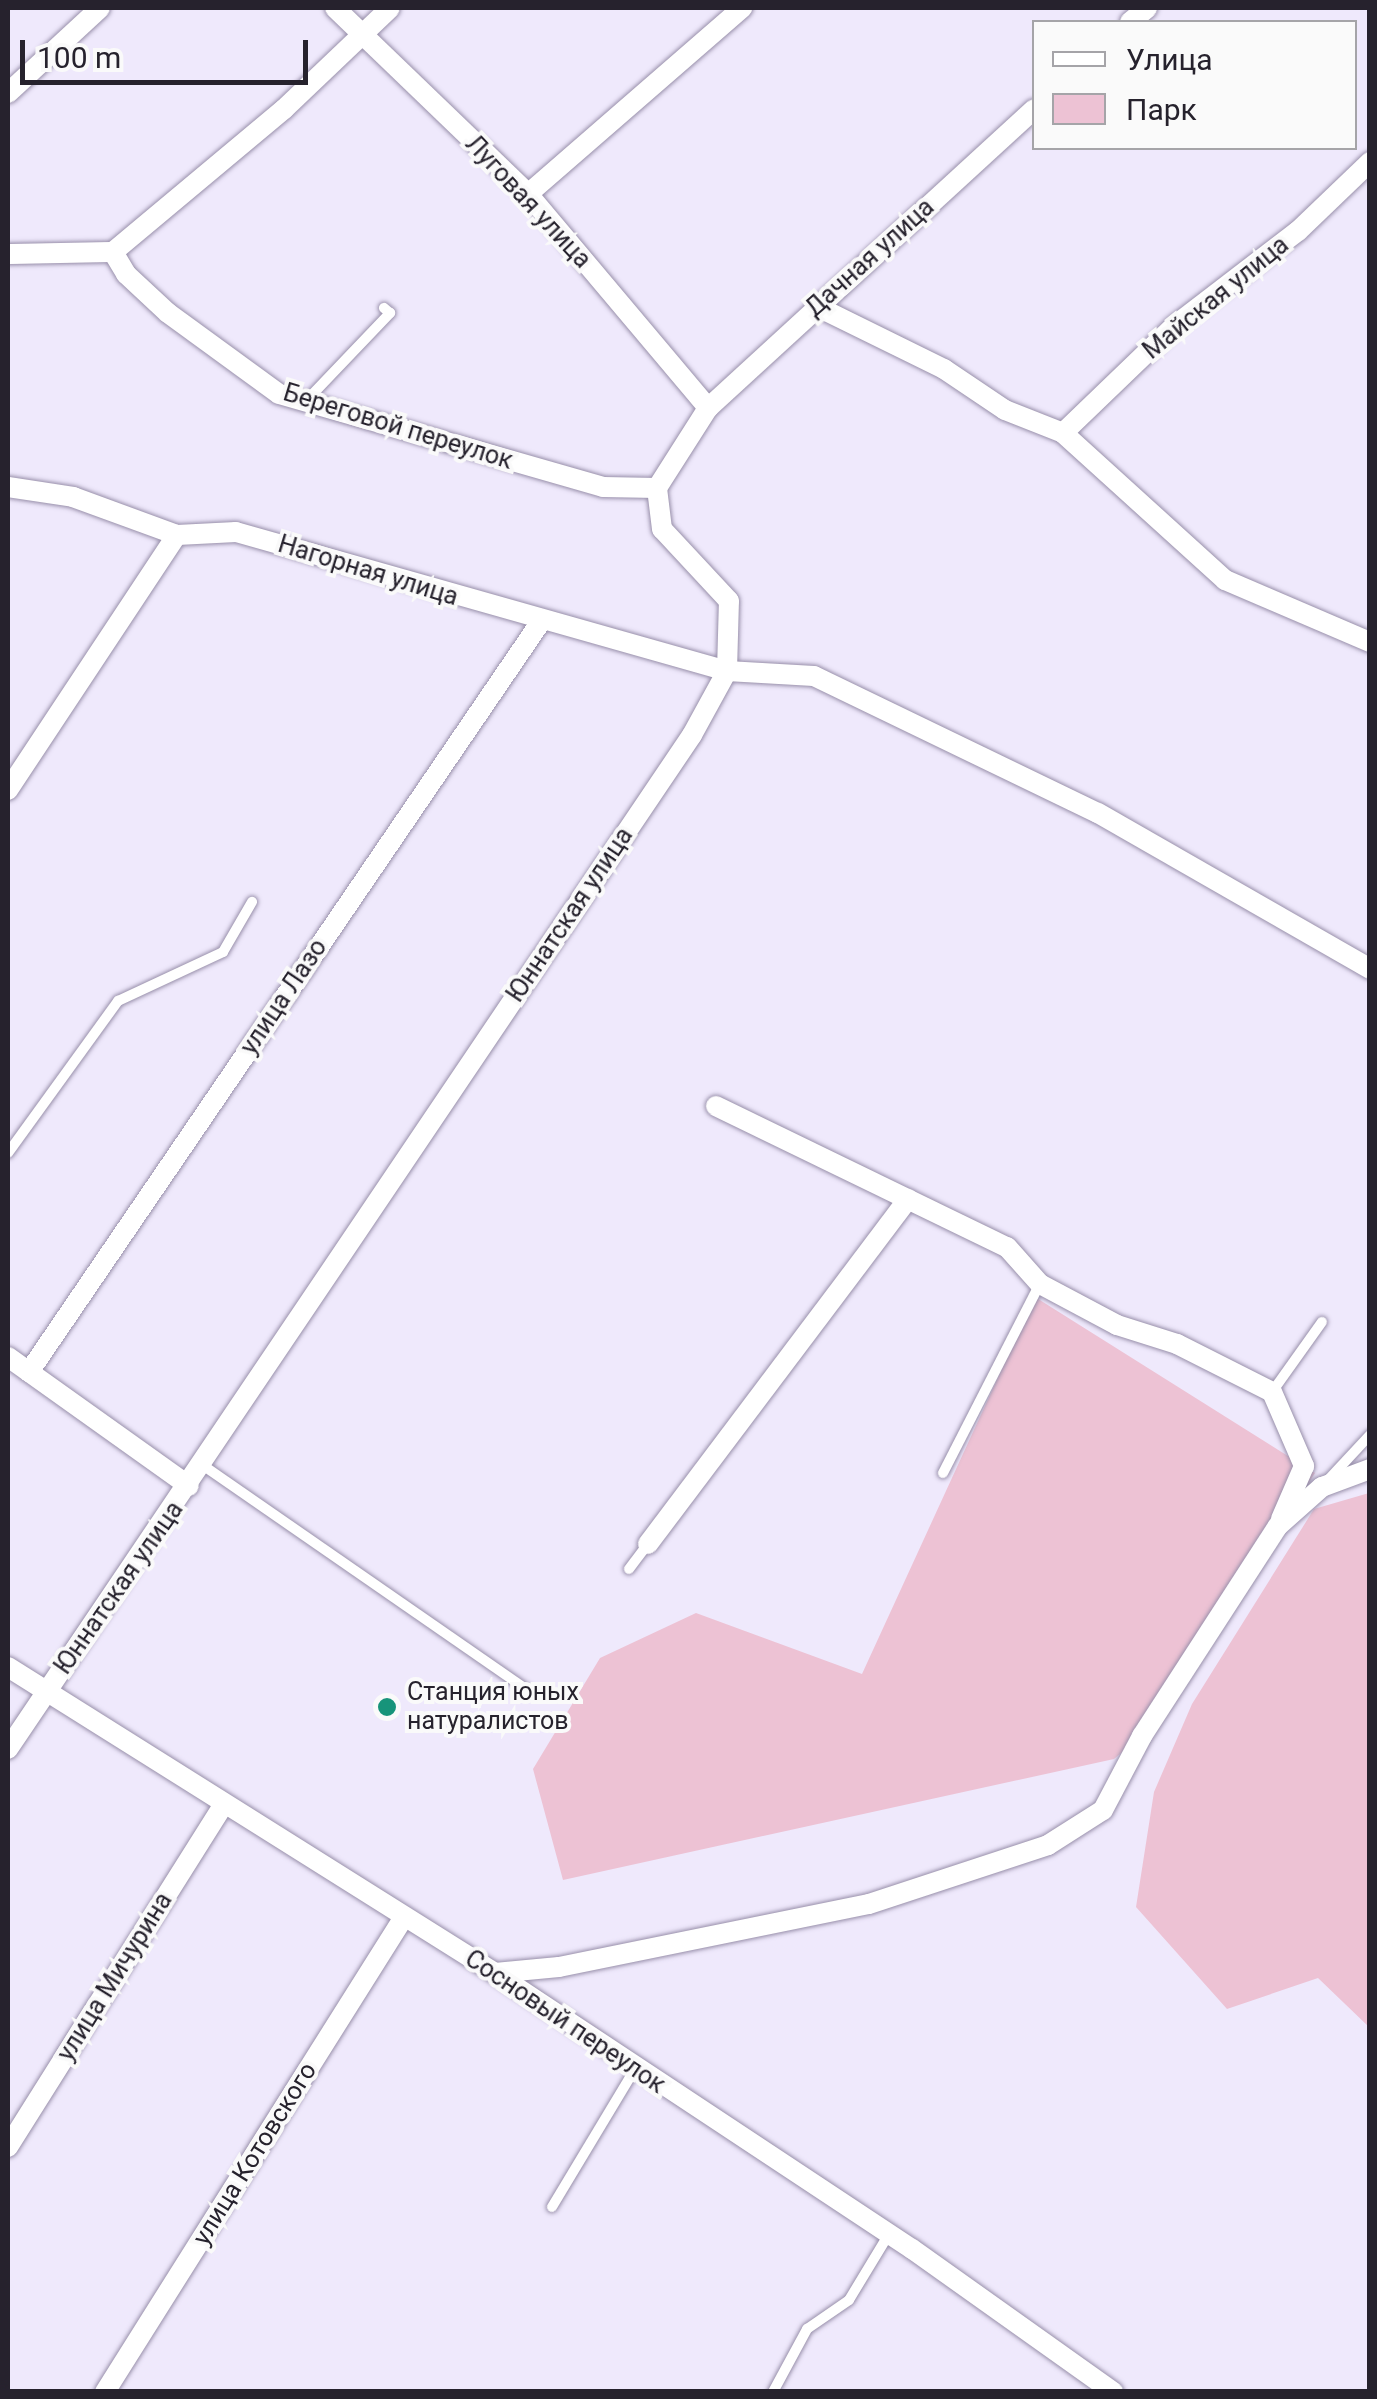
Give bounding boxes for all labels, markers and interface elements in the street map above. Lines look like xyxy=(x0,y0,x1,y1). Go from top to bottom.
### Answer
scale bar xyxy=(25,20,312,82)
legend xyxy=(1032,20,1357,150)
text: 100 m xyxy=(37,40,121,75)
text: Улица xyxy=(1126,42,1213,77)
text: Парк xyxy=(1126,92,1197,127)
street label: Луговая улица xyxy=(459,129,597,275)
street label: Дачная улица xyxy=(800,192,940,324)
street label: Майская улица xyxy=(1137,230,1295,366)
street label: Береговой переулок xyxy=(280,378,516,476)
street label: Нагорная улица xyxy=(274,529,462,613)
street label: Юннатская улица xyxy=(500,822,640,1008)
street label: улица Лазо xyxy=(234,933,334,1061)
street label: Юннатская улица xyxy=(48,1496,190,1680)
place label: Станция юных натуралистов xyxy=(407,1678,579,1737)
marker: Станция юных натуралистов xyxy=(376,1696,398,1718)
street label: улица Мичурина xyxy=(51,1887,179,2067)
street label: Сосновый переулок xyxy=(459,1944,671,2100)
street label: улица Котовского xyxy=(187,2057,323,2251)

